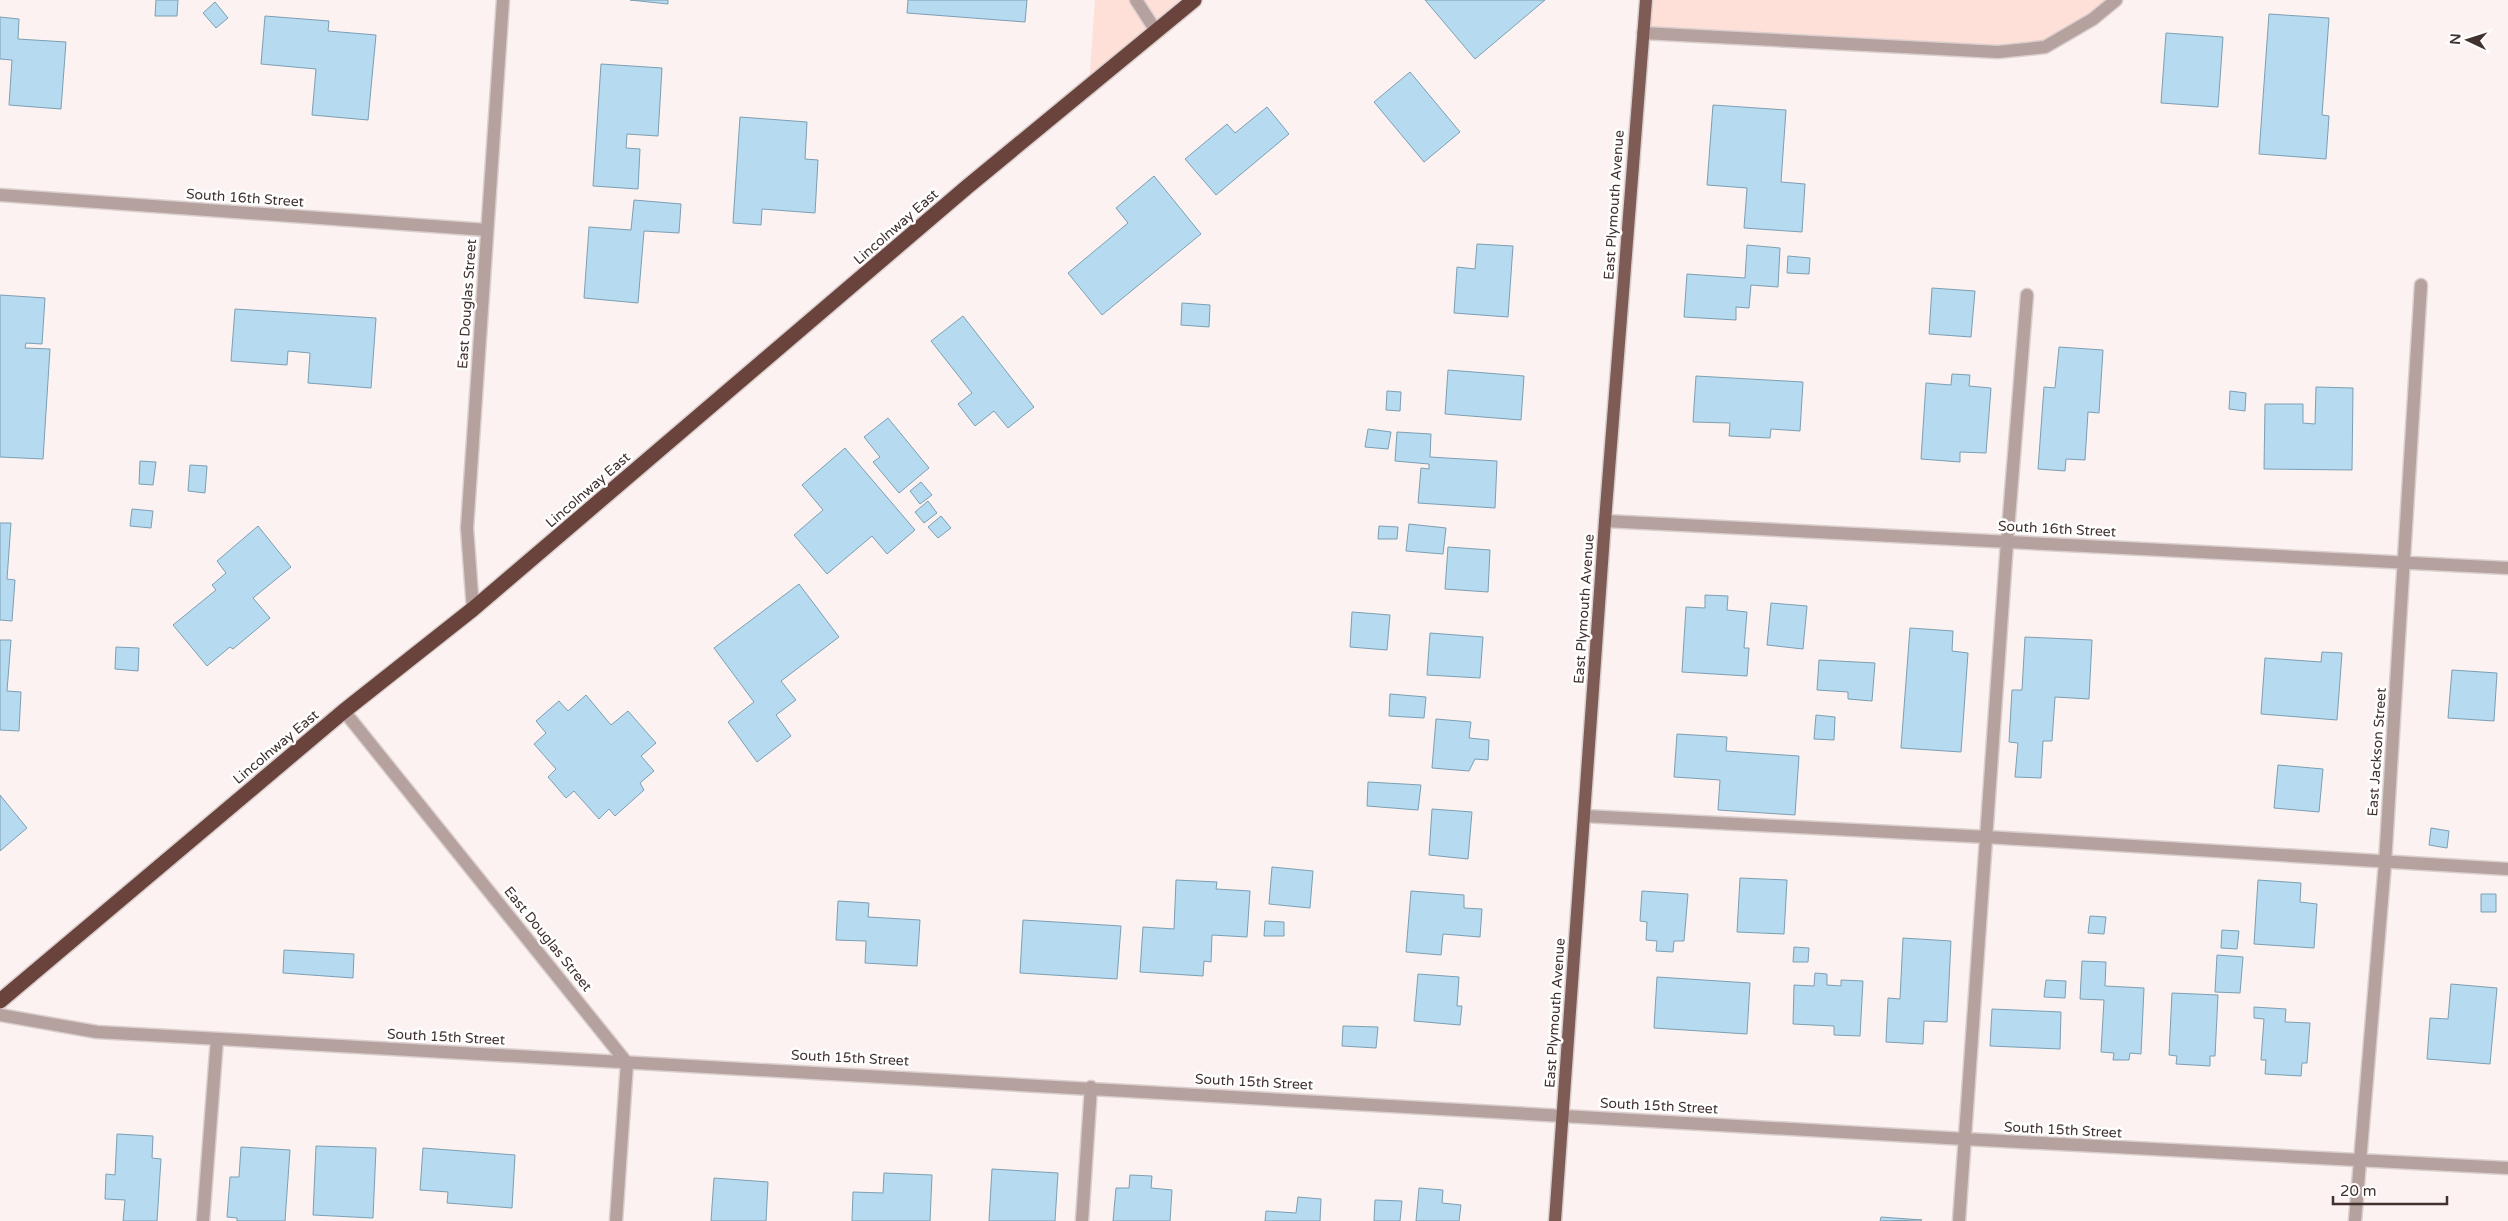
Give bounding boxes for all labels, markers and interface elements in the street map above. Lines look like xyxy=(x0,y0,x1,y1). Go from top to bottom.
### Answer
north arrow xyxy=(2443,15,2493,65)
text: N xyxy=(2447,33,2464,45)
street label: East Plymouth Avenue xyxy=(1600,129,1628,281)
street label: South 16th Street xyxy=(185,185,305,211)
street label: Lincolnway East xyxy=(850,185,942,268)
street label: East Douglas Street xyxy=(454,238,480,370)
street label: Lincolnway East xyxy=(542,448,634,531)
street label: South 16th Street xyxy=(1997,517,2117,541)
street label: East Plymouth Avenue xyxy=(1570,533,1598,685)
street label: East Jackson Street xyxy=(2364,686,2390,817)
street label: Lincolnway East xyxy=(230,706,323,788)
street label: East Douglas Street xyxy=(500,883,596,995)
street label: East Plymouth Avenue xyxy=(1541,937,1569,1089)
street label: South 15th Street xyxy=(386,1025,506,1049)
street label: South 15th Street xyxy=(790,1046,910,1070)
street label: South 15th Street xyxy=(1194,1070,1314,1094)
street label: South 15th Street xyxy=(1599,1094,1719,1118)
street label: South 15th Street xyxy=(2003,1118,2123,1142)
scale bar xyxy=(2333,1174,2447,1206)
text: 20 m xyxy=(2340,1182,2377,1200)

